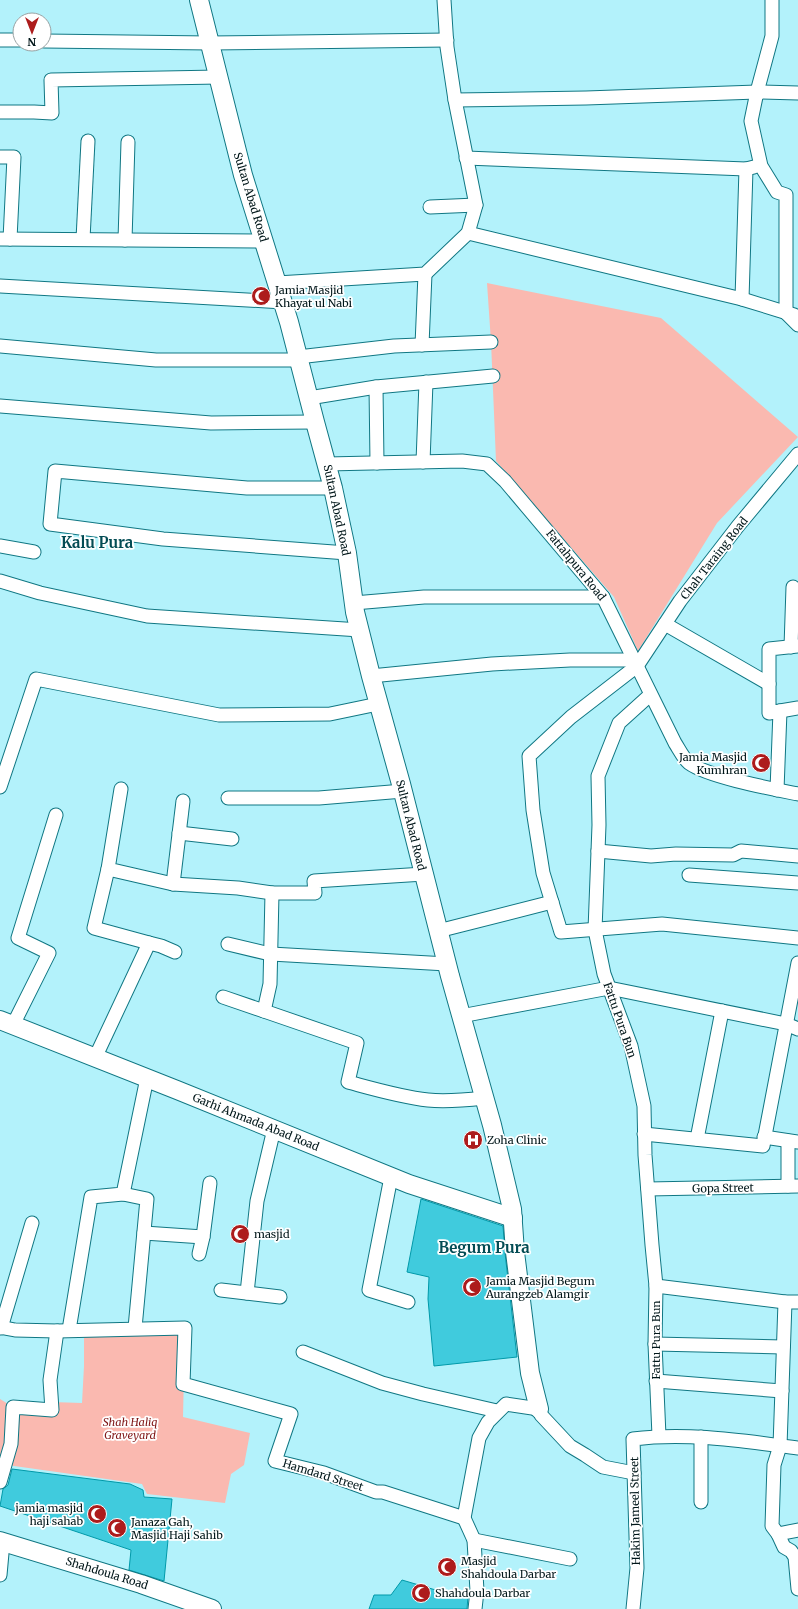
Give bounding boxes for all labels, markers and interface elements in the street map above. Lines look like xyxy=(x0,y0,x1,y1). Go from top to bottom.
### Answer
north arrow xyxy=(12,12,52,52)
text: N xyxy=(27,35,36,49)
street label: Sultan Abad Road xyxy=(231,151,271,244)
place label: Jamia Masjid Khayat ul Nabi xyxy=(274,283,353,310)
mosque icon: Jamia Masjid Khayat ul Nabi xyxy=(250,285,272,307)
street label: Sultan Abad Road xyxy=(320,463,354,557)
street label: Chah Taraing Road xyxy=(677,514,751,602)
street label: Fattahpura Road xyxy=(543,527,609,604)
district label: Kalu Pura xyxy=(61,533,134,552)
place label: Jamia Masjid Kumhran xyxy=(678,750,748,777)
mosque icon: Jamia Masjid Kumhran xyxy=(750,752,772,774)
street label: Sultan Abad Road xyxy=(393,778,429,872)
street label: Fattu Pura Bun xyxy=(601,980,640,1060)
street label: Garhi Ahmada Abad Road xyxy=(191,1090,322,1154)
hospital icon: Zoha Clinic xyxy=(462,1129,484,1151)
place label: Zoha Clinic xyxy=(487,1133,547,1147)
street label: Gopa Street xyxy=(692,1180,755,1196)
mosque icon: masjid xyxy=(229,1223,251,1245)
place label: masjid xyxy=(254,1227,290,1241)
district label: Begum Pura xyxy=(438,1238,530,1257)
place label: Jamia Masjid Begum Aurangzeb Alamgir xyxy=(485,1274,595,1301)
mosque icon: Jamia Masjid Begum Aurangzeb Alamgir xyxy=(461,1276,483,1298)
street label: Fattu Pura Bun xyxy=(649,1300,663,1380)
park label: Shah Haliq Graveyard xyxy=(103,1415,157,1442)
street label: Hamdard Street xyxy=(281,1456,366,1494)
street label: Hakim Jameel Street xyxy=(627,1456,643,1565)
place label: jamia masjid haji sahab xyxy=(14,1501,83,1528)
mosque icon: jamia masjid haji sahab xyxy=(86,1503,108,1525)
place label: Janaza Gah, Masjid Haji Sahib xyxy=(130,1515,223,1542)
mosque icon: Janaza Gah, Masjid Haji Sahib xyxy=(106,1517,128,1539)
street label: Shahdoula Road xyxy=(64,1554,150,1592)
place label: Masjid Shahdoula Darbar xyxy=(461,1554,556,1581)
mosque icon: Masjid Shahdoula Darbar xyxy=(436,1556,458,1578)
mosque icon: Shahdoula Darbar xyxy=(410,1582,432,1604)
place label: Shahdoula Darbar xyxy=(435,1586,530,1600)

